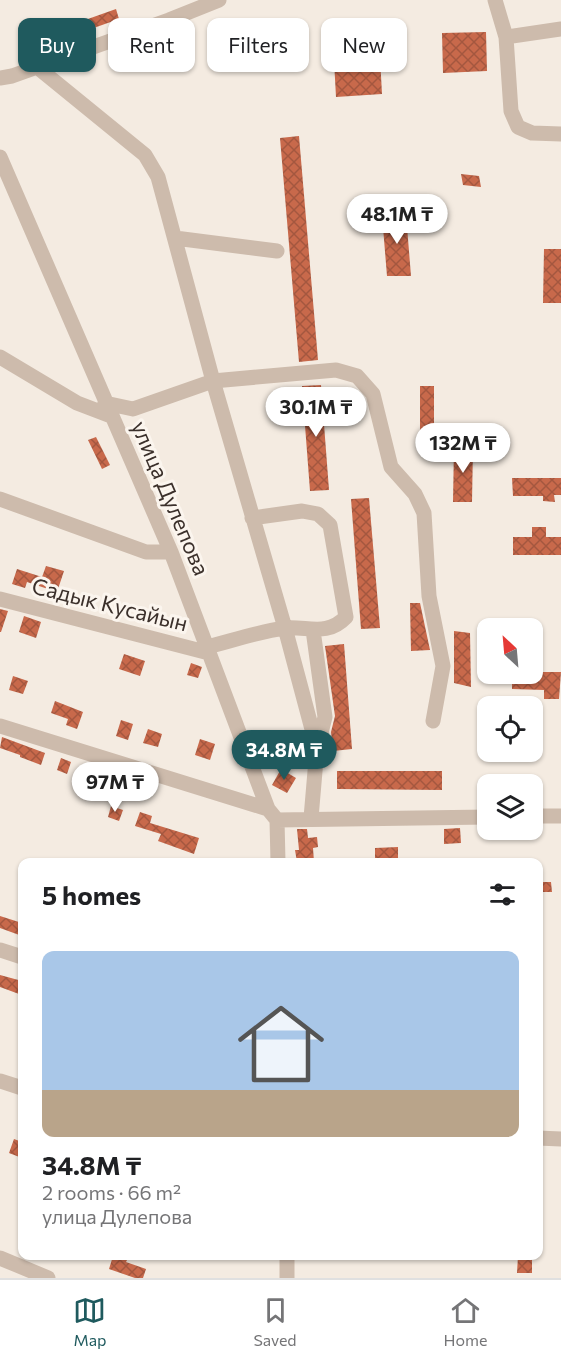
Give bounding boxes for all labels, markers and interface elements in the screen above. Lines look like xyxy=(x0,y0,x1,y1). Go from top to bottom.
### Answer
chip: Buy xyxy=(18,18,96,72)
chip: Rent xyxy=(108,18,195,72)
chip: Filters xyxy=(207,18,309,72)
chip: New xyxy=(321,18,407,72)
pin: 48.1M ₸ xyxy=(342,194,452,245)
text: 48.1M ₸ xyxy=(361,201,433,225)
pin: 30.1M ₸ xyxy=(261,387,371,438)
text: 30.1M ₸ xyxy=(280,394,352,418)
street label: улица Дулепова xyxy=(126,417,216,579)
pin: 132M ₸ xyxy=(414,423,512,474)
text: 132M ₸ xyxy=(429,430,497,454)
street label: Садык Кусайын xyxy=(29,572,191,636)
north arrow xyxy=(477,618,543,684)
map controls xyxy=(477,618,543,840)
button: locate xyxy=(477,696,543,762)
pin: 34.8M ₸ xyxy=(229,730,339,781)
text: 34.8M ₸ xyxy=(246,737,322,761)
pin: 97M ₸ xyxy=(73,762,157,813)
text: 97M ₸ xyxy=(86,769,144,793)
button: layers xyxy=(477,774,543,840)
icon: filters xyxy=(486,878,519,911)
text: 5 homes xyxy=(42,879,141,910)
icon: home xyxy=(227,990,335,1098)
text: 34.8M ₸ xyxy=(42,1149,142,1180)
text: 2 rooms · 66 m² xyxy=(42,1180,181,1204)
text: улица Дулепова xyxy=(42,1204,192,1228)
tab: Map xyxy=(73,1294,106,1349)
tab: Saved xyxy=(253,1294,297,1349)
tab: Home xyxy=(444,1294,488,1349)

